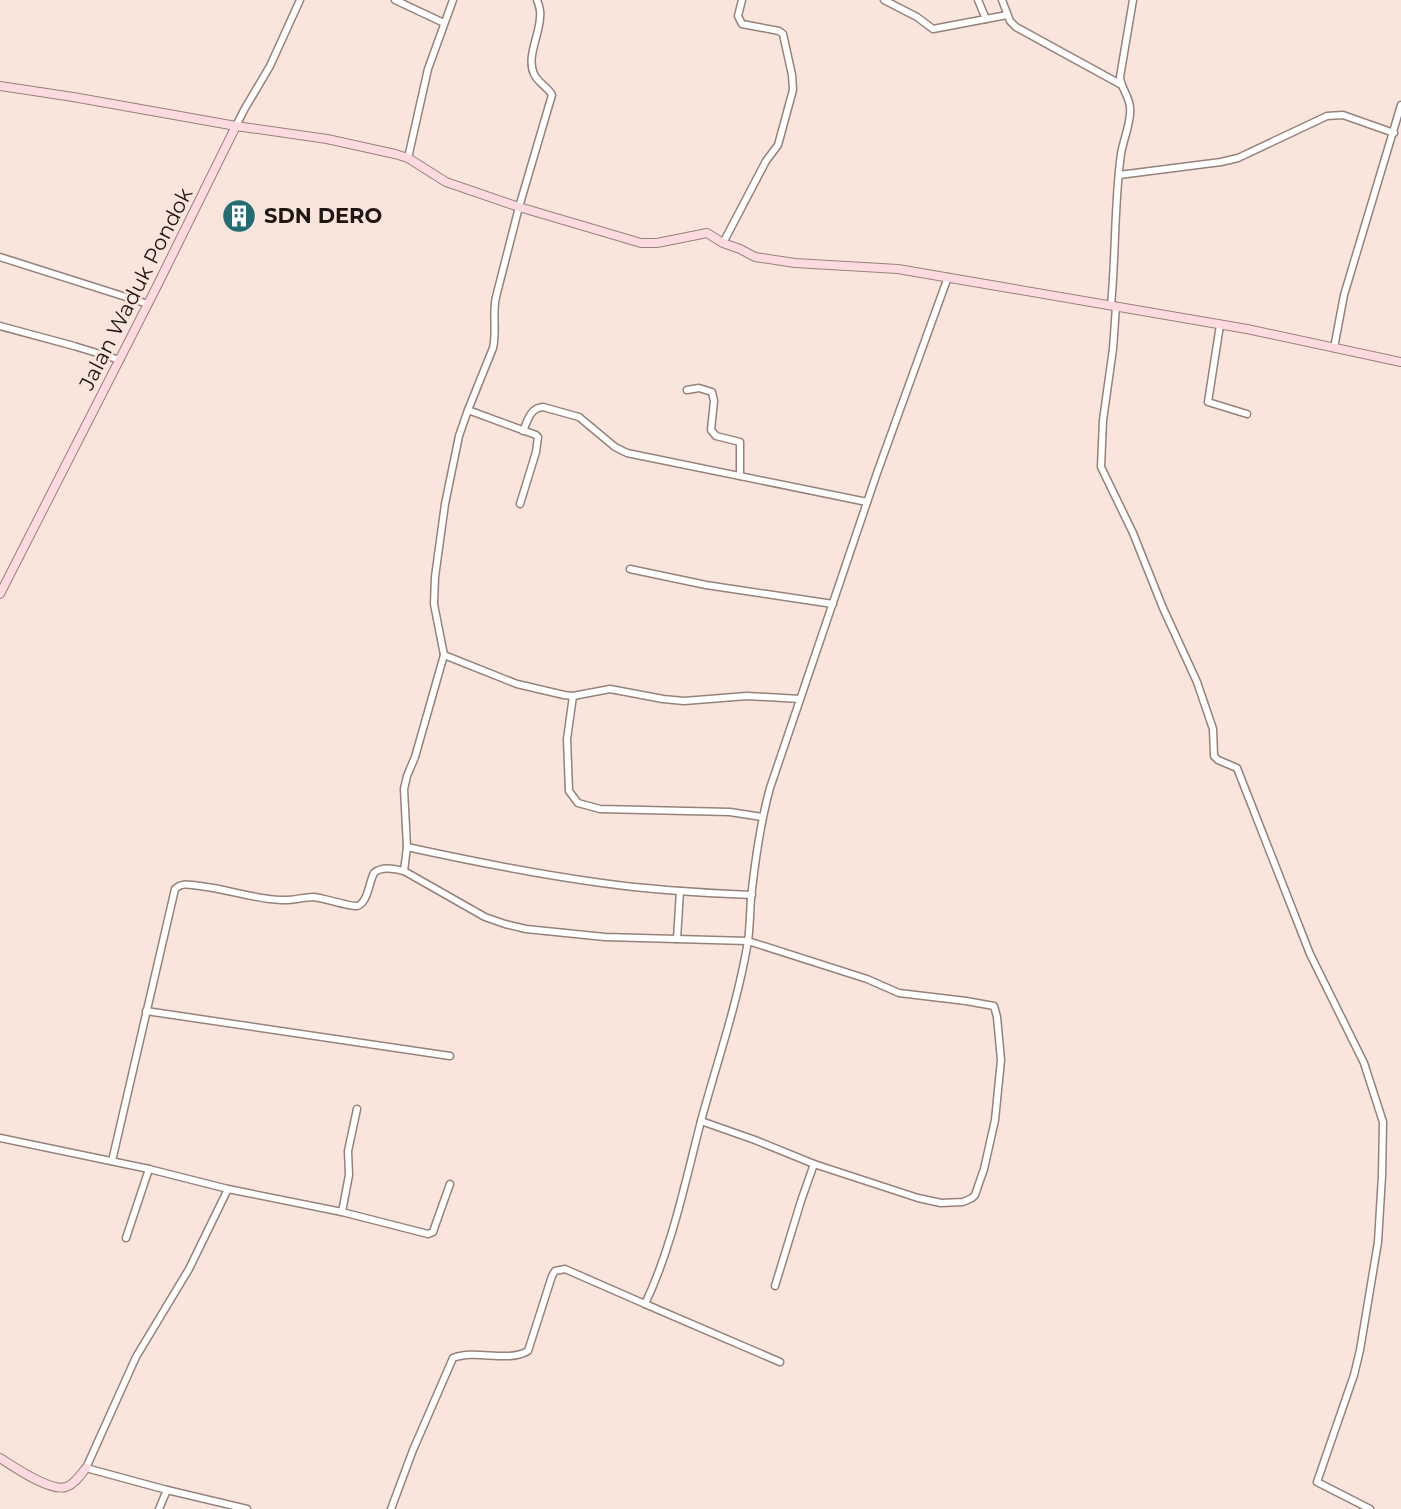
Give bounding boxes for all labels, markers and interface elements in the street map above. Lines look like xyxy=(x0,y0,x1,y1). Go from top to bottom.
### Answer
street label: Jalan Waduk Pondok xyxy=(73,183,198,395)
building icon: SDN DERO xyxy=(220,197,258,235)
place label: SDN DERO xyxy=(264,203,382,228)

